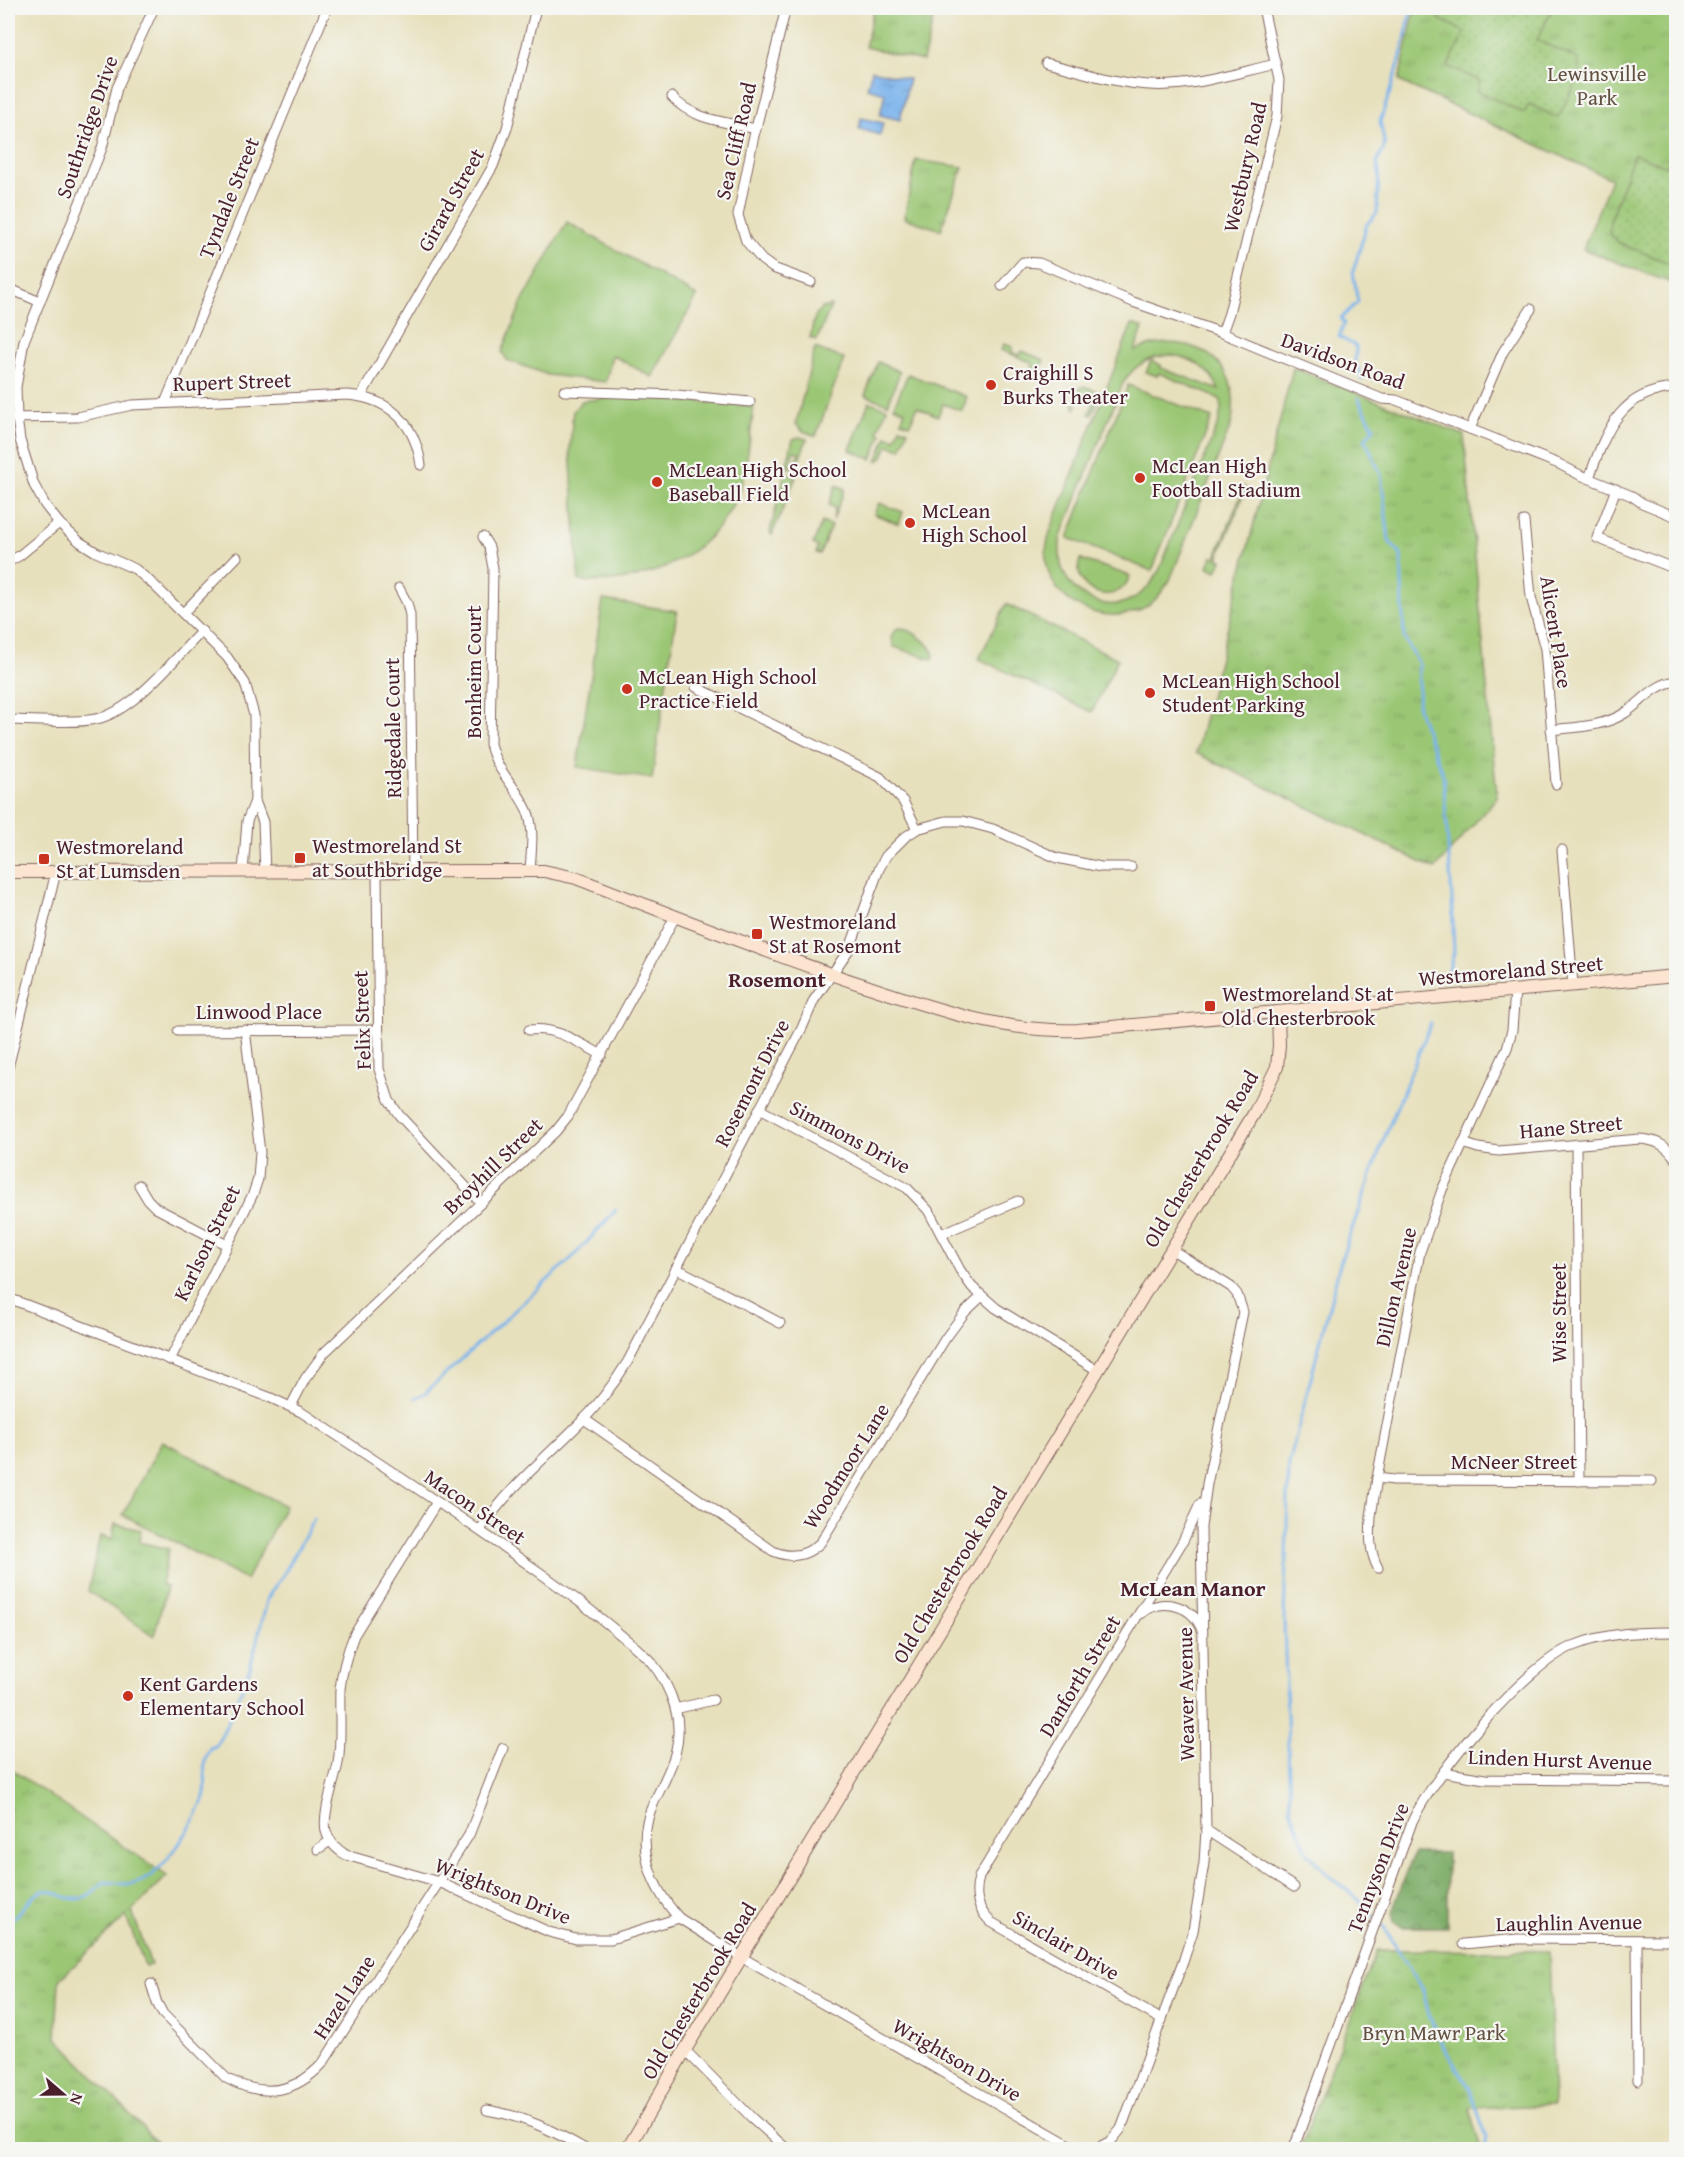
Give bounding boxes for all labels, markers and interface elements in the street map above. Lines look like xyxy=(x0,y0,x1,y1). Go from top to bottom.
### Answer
street label: Southridge Drive xyxy=(48,51,126,202)
park label: Lewinsville Park xyxy=(1547,58,1647,113)
street label: Sea Cliff Road xyxy=(707,78,764,203)
street label: Westbury Road xyxy=(1215,98,1275,235)
street label: Tyndale Street xyxy=(190,132,267,263)
street label: Girard Street xyxy=(409,142,492,257)
street label: Davidson Road xyxy=(1277,324,1410,397)
place label: Craighill S Burks Theater xyxy=(1003,357,1128,412)
street label: Rupert Street xyxy=(172,364,292,399)
marker: Craighill S Burks Theater xyxy=(984,378,998,392)
place label: McLean High Football Stadium xyxy=(1152,450,1301,505)
place label: McLean High School Baseball Field xyxy=(669,454,847,509)
marker: McLean High Football Stadium xyxy=(1133,471,1147,485)
marker: McLean High School Baseball Field xyxy=(650,475,664,489)
place label: McLean High School xyxy=(922,495,1027,550)
marker: McLean High School xyxy=(903,516,917,530)
street label: Alicent Place xyxy=(1532,573,1581,691)
street label: Bonheim Court xyxy=(458,605,489,739)
street label: Ridgedale Court xyxy=(376,657,409,799)
place label: McLean High School Practice Field xyxy=(639,661,817,716)
place label: McLean High School Student Parking xyxy=(1162,665,1340,720)
marker: McLean High School Practice Field xyxy=(620,682,634,696)
marker: McLean High School Student Parking xyxy=(1143,686,1157,700)
place label: Westmoreland St at Southbridge xyxy=(312,830,462,885)
place label: Westmoreland St at Lumsden xyxy=(56,831,184,886)
marker: Westmoreland St at Southbridge xyxy=(293,851,307,865)
marker: Westmoreland St at Lumsden xyxy=(37,852,51,866)
place label: Westmoreland St at Rosemont xyxy=(769,906,902,961)
marker: Westmoreland St at Rosemont xyxy=(750,927,764,941)
street label: Westmoreland Street xyxy=(1417,947,1605,994)
district label: Rosemont xyxy=(728,963,826,995)
street label: Felix Street xyxy=(344,969,379,1070)
place label: Westmoreland St at Old Chesterbrook xyxy=(1222,978,1394,1033)
street label: Linwood Place xyxy=(196,996,322,1027)
marker: Westmoreland St at Old Chesterbrook xyxy=(1203,999,1217,1013)
street label: Rosemont Drive xyxy=(706,1013,797,1152)
street label: Old Chesterbrook Road xyxy=(1135,1064,1266,1253)
street label: Simmons Drive xyxy=(784,1092,916,1182)
street label: Hane Street xyxy=(1518,1107,1624,1146)
street label: Broyhill Street xyxy=(436,1109,550,1221)
street label: Karlson Street xyxy=(165,1179,248,1306)
street label: Dillon Avenue xyxy=(1367,1224,1424,1350)
street label: Wise Street xyxy=(1543,1263,1574,1363)
street label: Woodmoor Lane xyxy=(794,1397,897,1535)
street label: McNeer Street xyxy=(1451,1446,1578,1477)
street label: Macon Street xyxy=(418,1461,533,1552)
street label: Old Chesterbrook Road xyxy=(884,1480,1015,1669)
district label: McLean Manor xyxy=(1120,1572,1266,1604)
street label: Danforth Street xyxy=(1031,1608,1129,1743)
street label: Weaver Avenue xyxy=(1169,1627,1202,1761)
place label: Kent Gardens Elementary School xyxy=(140,1668,305,1723)
marker: Kent Gardens Elementary School xyxy=(121,1689,135,1703)
street label: Linden Hurst Avenue xyxy=(1467,1741,1653,1778)
street label: Tennyson Drive xyxy=(1338,1798,1417,1938)
street label: Wrightson Drive xyxy=(430,1849,576,1932)
street label: Old Chesterbrook Road xyxy=(633,1896,764,2085)
street label: Sinclair Drive xyxy=(1007,1901,1126,1988)
street label: Laughlin Avenue xyxy=(1495,1906,1643,1939)
street label: Hazel Lane xyxy=(305,1948,383,2045)
street label: Wrightson Drive xyxy=(887,2010,1028,2109)
park label: Bryn Mawr Park xyxy=(1363,2017,1506,2048)
north arrow xyxy=(33,2064,93,2124)
text: N xyxy=(64,2090,90,2109)

